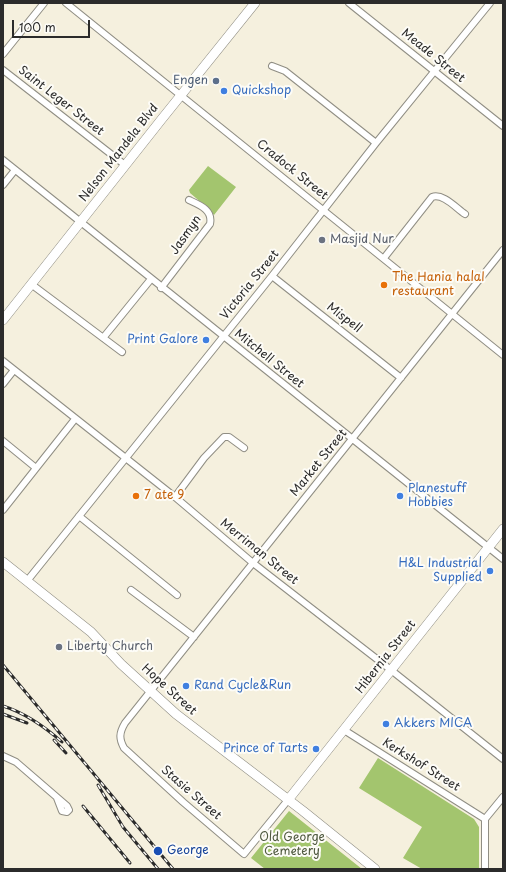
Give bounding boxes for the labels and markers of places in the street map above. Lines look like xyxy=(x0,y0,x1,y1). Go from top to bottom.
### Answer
place label: Engen xyxy=(173,74,208,88)
marker: Engen xyxy=(211,76,221,86)
place label: Quickshop xyxy=(232,84,291,98)
marker: Quickshop xyxy=(219,86,229,96)
place label: Masjid Nur xyxy=(330,233,394,247)
marker: Masjid Nur xyxy=(317,235,327,245)
place label: The Hania halal restaurant xyxy=(392,271,485,299)
marker: The Hania halal restaurant xyxy=(379,280,389,290)
place label: Print Galore xyxy=(127,333,198,347)
marker: Print Galore xyxy=(201,335,211,345)
place label: Planestuff Hobbies xyxy=(408,482,466,510)
place label: 7 ate 9 xyxy=(144,489,184,503)
marker: 7 ate 9 xyxy=(131,491,141,501)
marker: Planestuff Hobbies xyxy=(395,491,405,501)
place label: H&L Industrial Supplied xyxy=(398,557,482,585)
marker: H&L Industrial Supplied xyxy=(485,566,495,576)
place label: Liberty Church xyxy=(67,640,153,654)
marker: Liberty Church xyxy=(54,642,64,652)
place label: Rand Cycle&Run xyxy=(194,679,291,693)
marker: Rand Cycle&Run xyxy=(181,681,191,691)
place label: Akkers MICA xyxy=(394,717,472,731)
marker: Akkers MICA xyxy=(381,719,391,729)
place label: Prince of Tarts xyxy=(223,742,308,756)
marker: Prince of Tarts xyxy=(311,744,321,754)
place label: George xyxy=(167,844,209,858)
marker: George xyxy=(152,845,164,857)

